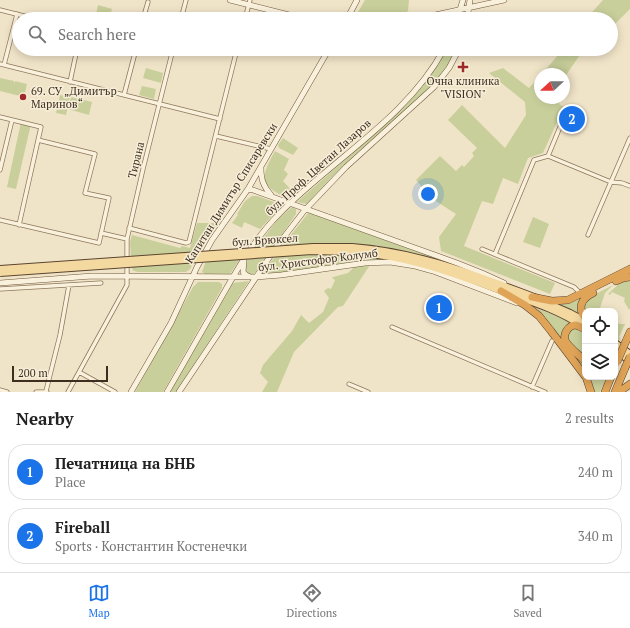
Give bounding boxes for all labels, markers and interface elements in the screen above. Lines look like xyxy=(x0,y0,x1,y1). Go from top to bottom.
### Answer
search box xyxy=(12,12,618,56)
icon: search xyxy=(26,23,48,45)
text: Search here xyxy=(58,24,136,44)
marker: Очна клиника "VISION" xyxy=(457,61,469,73)
north arrow xyxy=(534,68,570,104)
place label: Очна клиника "VISION" xyxy=(427,74,500,101)
place label: 69. СУ „Димитър Маринов“ xyxy=(31,84,117,111)
marker: 69. СУ „Димитър Маринов“ xyxy=(18,92,28,102)
pin: 2 xyxy=(559,104,585,134)
street label: бул. Проф. Цветан Лазаров xyxy=(262,116,374,218)
street label: Капитан Димитър Списаревски xyxy=(182,120,280,266)
street label: Тирана xyxy=(125,140,147,180)
your location xyxy=(418,184,438,204)
street label: бул. Брюксел xyxy=(232,231,298,249)
street label: бул. Христофор Колумб xyxy=(257,246,379,274)
pin: 1 xyxy=(426,293,452,323)
map controls xyxy=(582,308,618,380)
button: locate xyxy=(582,308,618,344)
button: layers xyxy=(582,344,618,380)
scale bar xyxy=(12,364,108,383)
text: 200 m xyxy=(18,366,48,380)
text: Nearby xyxy=(16,407,74,430)
text: 2 results xyxy=(565,409,614,427)
text: Печатница на БНБ xyxy=(55,453,195,473)
text: 1 xyxy=(26,463,34,481)
text: 240 m xyxy=(578,463,613,481)
text: Place xyxy=(55,473,86,491)
text: Fireball xyxy=(55,517,110,537)
text: 2 xyxy=(26,527,34,545)
text: 340 m xyxy=(578,527,613,545)
text: Sports · Константин Костенечки xyxy=(55,537,247,555)
tab: Map xyxy=(88,582,110,620)
tab: Directions xyxy=(286,582,337,620)
tab: Saved xyxy=(513,582,542,620)

